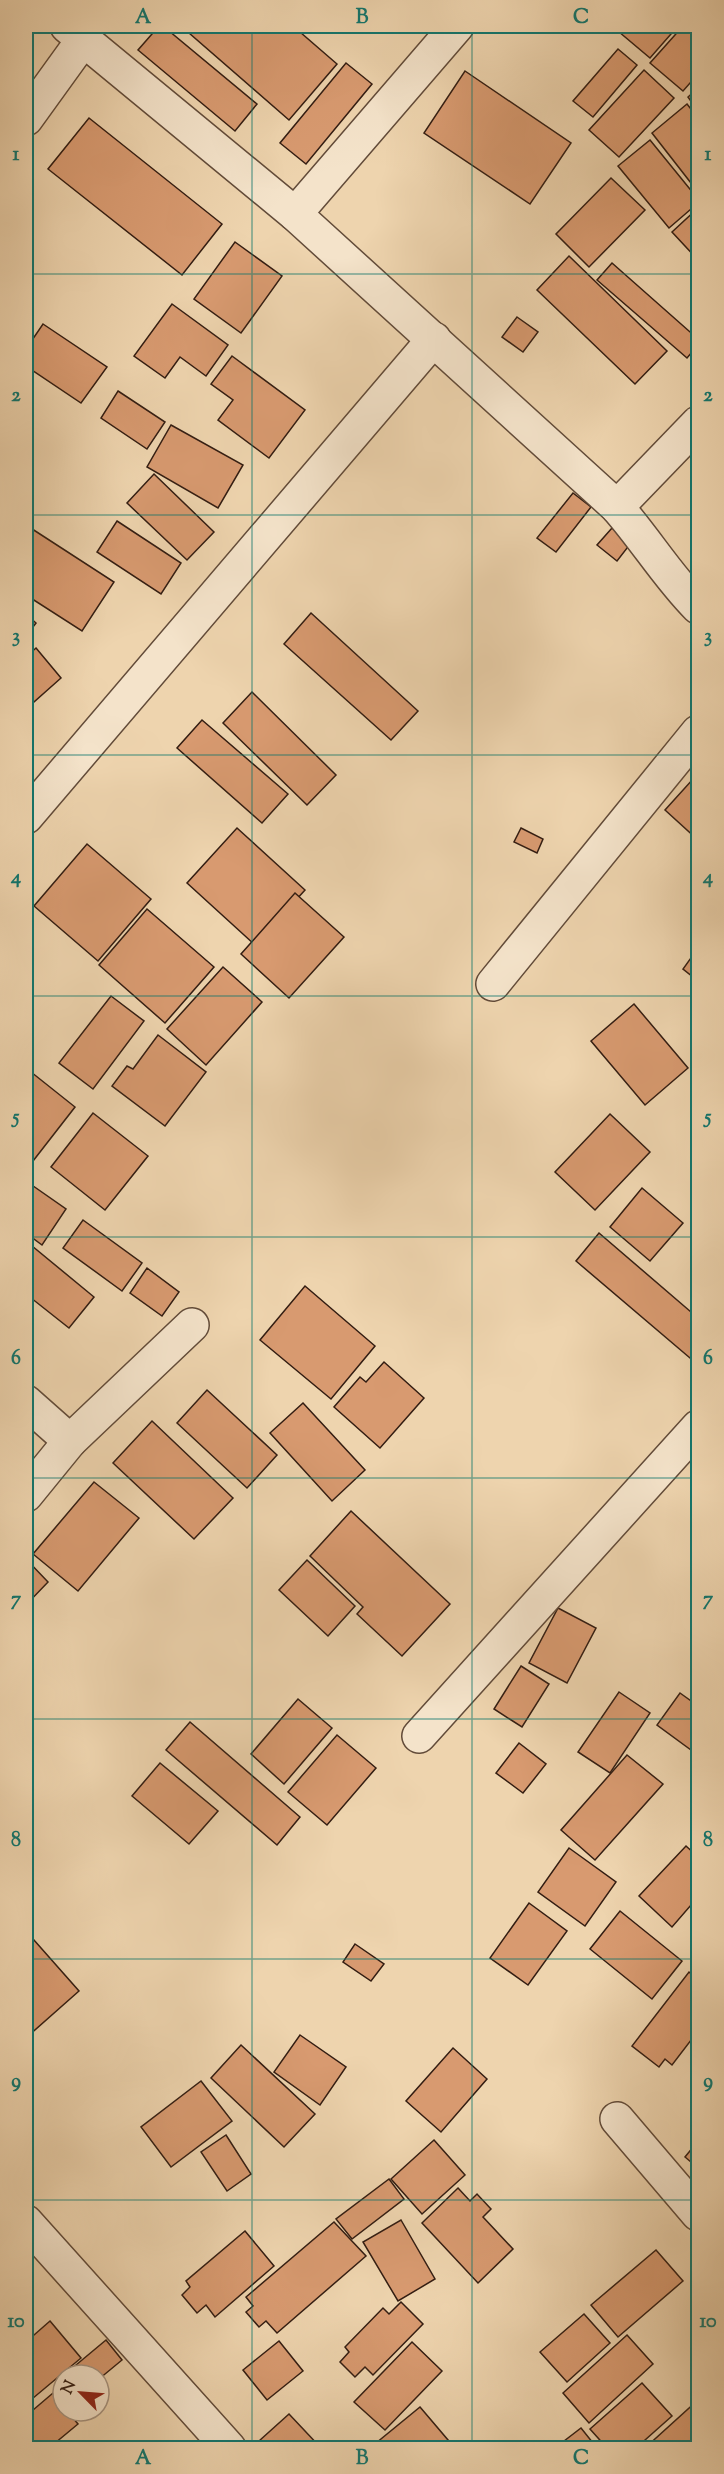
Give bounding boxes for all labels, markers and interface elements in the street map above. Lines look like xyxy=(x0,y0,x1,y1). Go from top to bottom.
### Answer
text: A xyxy=(135,4,152,33)
text: B xyxy=(356,4,369,33)
text: C xyxy=(573,4,589,33)
text: 1 xyxy=(13,141,20,170)
text: 1 xyxy=(705,141,712,170)
text: 2 xyxy=(11,382,21,411)
text: 2 xyxy=(703,382,713,411)
text: 3 xyxy=(12,623,20,652)
text: 3 xyxy=(704,623,712,652)
text: 4 xyxy=(10,864,21,893)
text: 4 xyxy=(702,864,713,893)
text: 5 xyxy=(11,1104,20,1133)
text: 5 xyxy=(703,1104,712,1133)
text: 6 xyxy=(11,1345,21,1374)
text: 6 xyxy=(703,1345,713,1374)
text: 7 xyxy=(11,1586,22,1615)
text: 7 xyxy=(703,1586,714,1615)
text: 8 xyxy=(11,1827,21,1856)
text: 8 xyxy=(703,1827,713,1856)
text: 9 xyxy=(11,2068,21,2097)
text: 9 xyxy=(703,2068,713,2097)
text: 10 xyxy=(7,2308,25,2337)
text: 10 xyxy=(699,2308,717,2337)
north arrow xyxy=(51,2363,111,2423)
text: N xyxy=(57,2377,83,2398)
text: A xyxy=(135,2445,152,2474)
text: B xyxy=(356,2445,369,2474)
text: C xyxy=(573,2445,589,2474)

